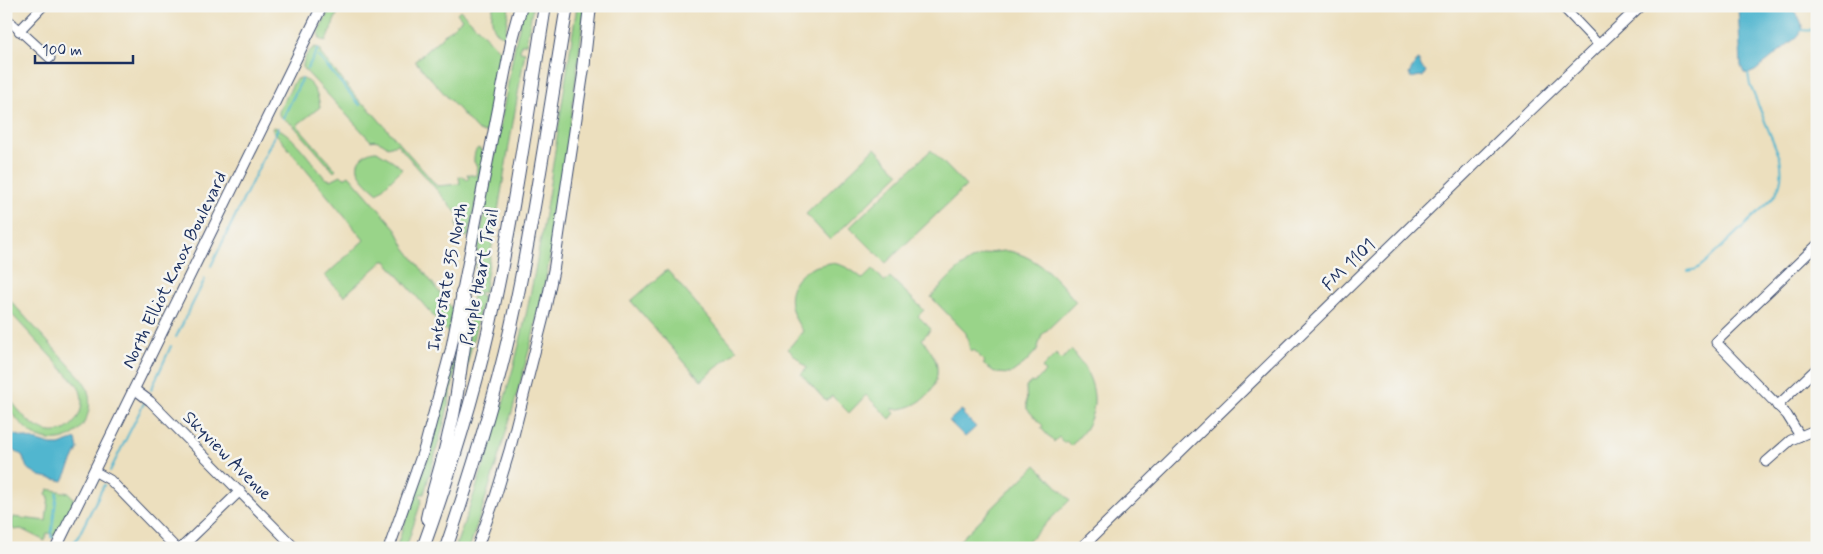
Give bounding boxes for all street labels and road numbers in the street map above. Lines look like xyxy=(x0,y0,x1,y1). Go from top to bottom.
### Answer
street label: North Elliot Knox Boulevard xyxy=(117,168,233,372)
street label: Interstate 35 North xyxy=(422,201,474,353)
street label: Purple Heart Trail xyxy=(455,206,505,348)
street label: FM 1101 xyxy=(1317,233,1381,297)
street label: Skyview Avenue xyxy=(177,406,277,506)

